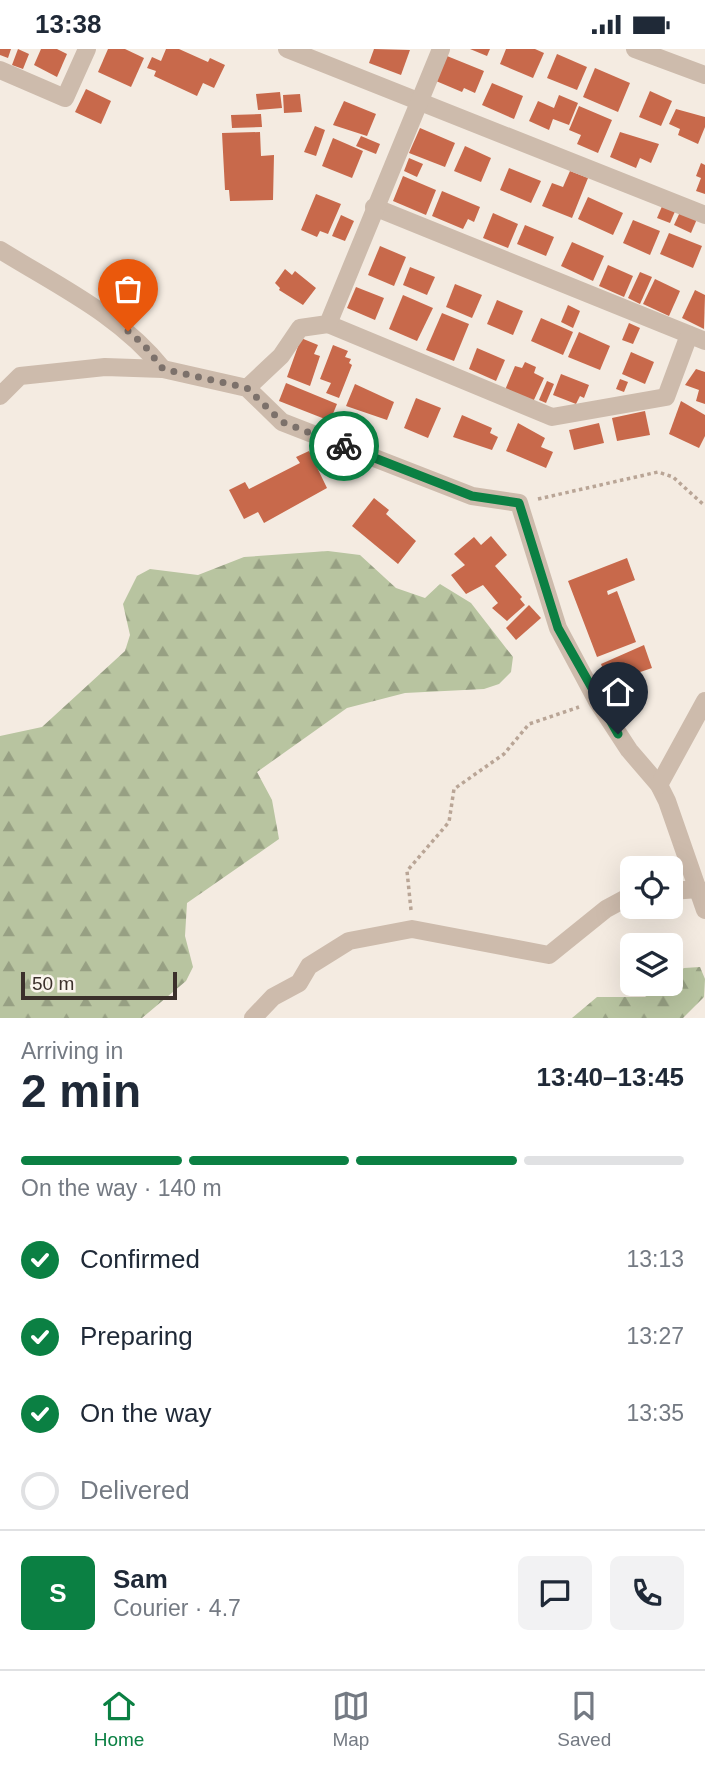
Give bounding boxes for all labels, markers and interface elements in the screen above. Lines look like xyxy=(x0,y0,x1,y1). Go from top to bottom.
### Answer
text: 13:38 xyxy=(35,9,102,39)
pin xyxy=(98,259,158,331)
icon: bag xyxy=(109,270,147,308)
courier xyxy=(309,411,379,481)
icon: bike xyxy=(325,427,363,465)
pin xyxy=(588,662,648,734)
icon: home xyxy=(599,673,637,711)
map controls xyxy=(620,856,683,996)
button: locate xyxy=(620,856,683,919)
button: layers xyxy=(620,933,683,996)
scale bar xyxy=(21,969,177,1001)
text: 50 m xyxy=(32,973,74,994)
text: Arriving in xyxy=(21,1038,123,1064)
text: 13:40–13:45 xyxy=(537,1062,684,1092)
text: 2 min xyxy=(21,1065,141,1117)
text: On the way · 140 m xyxy=(21,1175,222,1201)
icon: check xyxy=(21,1241,59,1279)
text: Confirmed xyxy=(80,1244,200,1274)
text: 13:13 xyxy=(626,1246,684,1272)
icon: check xyxy=(21,1318,59,1356)
text: Preparing xyxy=(80,1321,193,1351)
text: 13:27 xyxy=(626,1323,684,1349)
icon: check xyxy=(21,1395,59,1433)
text: On the way xyxy=(80,1398,212,1428)
text: 13:35 xyxy=(626,1400,684,1426)
text: Delivered xyxy=(80,1475,190,1505)
button: chat xyxy=(518,1556,592,1630)
button: phone xyxy=(610,1556,684,1630)
text: Sam xyxy=(113,1564,168,1594)
text: S xyxy=(49,1578,67,1608)
text: Courier · 4.7 xyxy=(113,1595,241,1621)
tab: Home xyxy=(94,1687,144,1751)
tab: Map xyxy=(332,1687,370,1751)
tab: Saved xyxy=(557,1687,611,1751)

